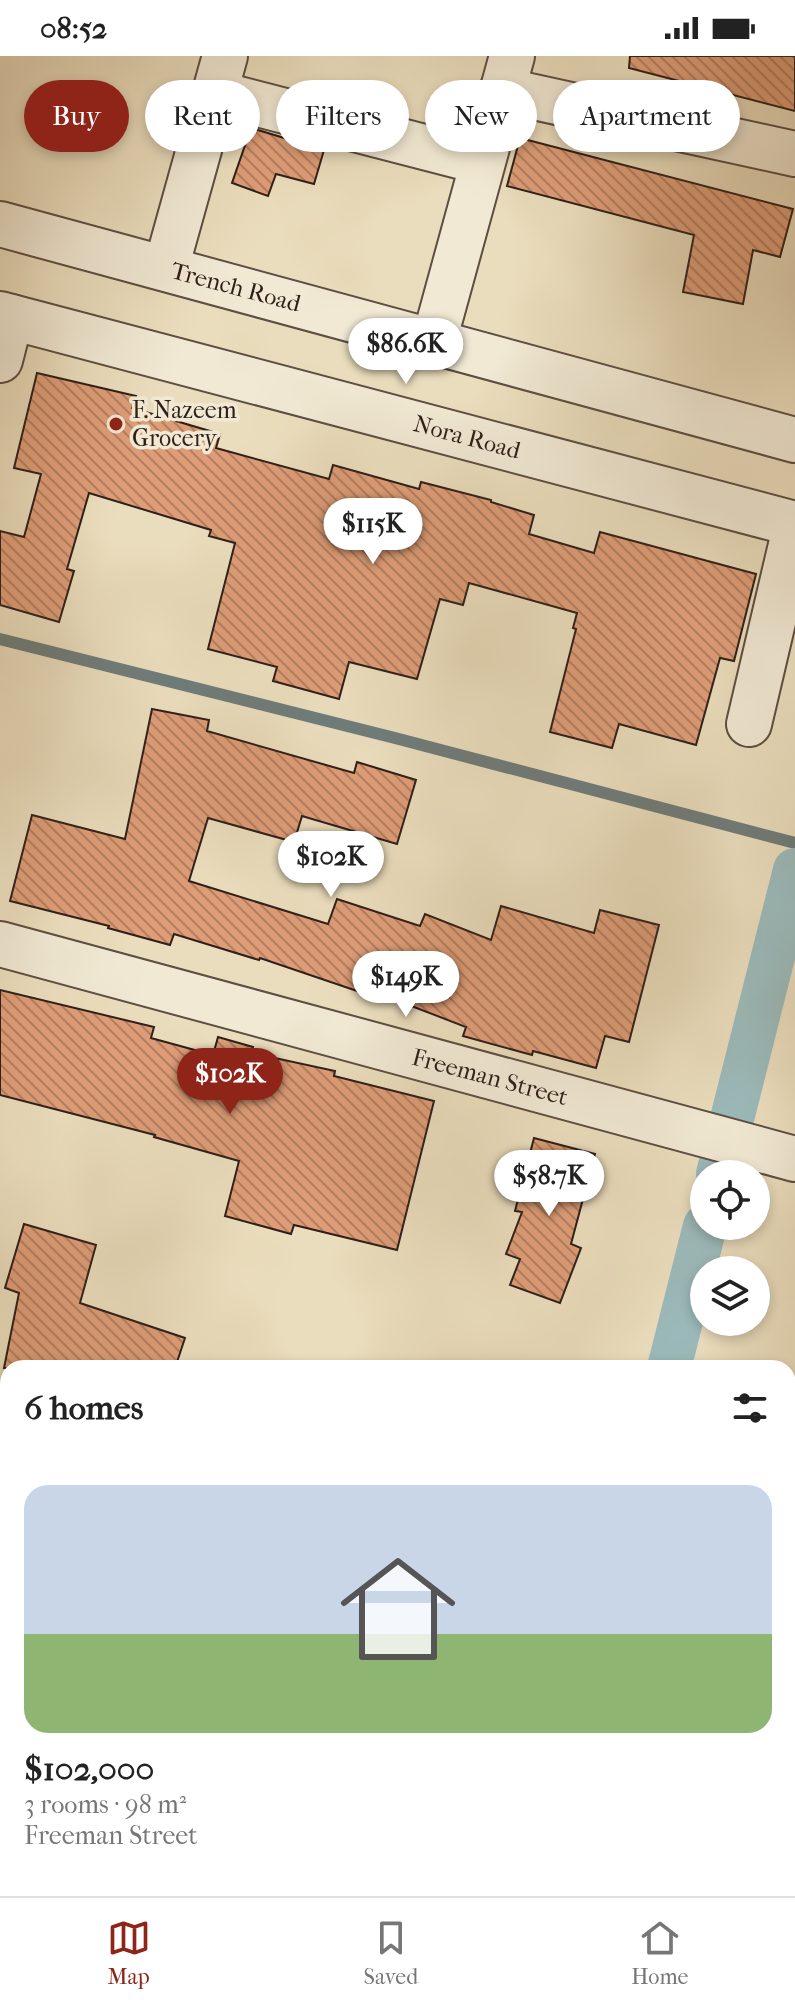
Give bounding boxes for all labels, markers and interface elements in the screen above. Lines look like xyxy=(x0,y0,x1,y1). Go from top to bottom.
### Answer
text: 08:52 xyxy=(40,11,107,46)
chip: Buy xyxy=(24,80,129,152)
chip: Rent xyxy=(145,80,260,152)
chip: Filters xyxy=(276,80,409,152)
chip: New xyxy=(425,80,537,152)
chip: Apartment xyxy=(553,80,740,152)
street label: Trench Road xyxy=(168,256,305,318)
pin: $86.6K xyxy=(341,318,471,386)
text: $86.6K xyxy=(366,328,446,359)
place label: F. Nazeem Grocery xyxy=(132,396,237,452)
street label: Nora Road xyxy=(410,409,524,465)
marker: F. Nazeem Grocery xyxy=(107,415,125,433)
pin: $115K xyxy=(317,498,429,566)
text: $115K xyxy=(342,508,404,539)
pin: $102K xyxy=(275,831,387,899)
text: $102K xyxy=(296,841,366,872)
pin: $149K xyxy=(350,951,462,1019)
text: $149K xyxy=(370,961,442,992)
street label: Freeman Street xyxy=(409,1043,571,1111)
pin: $102K xyxy=(174,1048,286,1116)
text: $102K xyxy=(195,1058,265,1089)
pin: $58.7K xyxy=(484,1150,614,1218)
text: $58.7K xyxy=(512,1160,586,1191)
map controls xyxy=(690,1160,770,1336)
button: locate xyxy=(690,1160,770,1240)
button: layers xyxy=(690,1256,770,1336)
icon: filters xyxy=(728,1386,772,1430)
text: 6 homes xyxy=(24,1388,143,1428)
icon: home xyxy=(326,1537,470,1681)
text: $102,000 xyxy=(24,1749,154,1789)
text: 3 rooms · 98 m² xyxy=(24,1789,186,1820)
text: Freeman Street xyxy=(24,1820,198,1851)
tab: Map xyxy=(107,1916,151,1990)
tab: Saved xyxy=(364,1916,418,1990)
tab: Home xyxy=(631,1916,688,1990)

